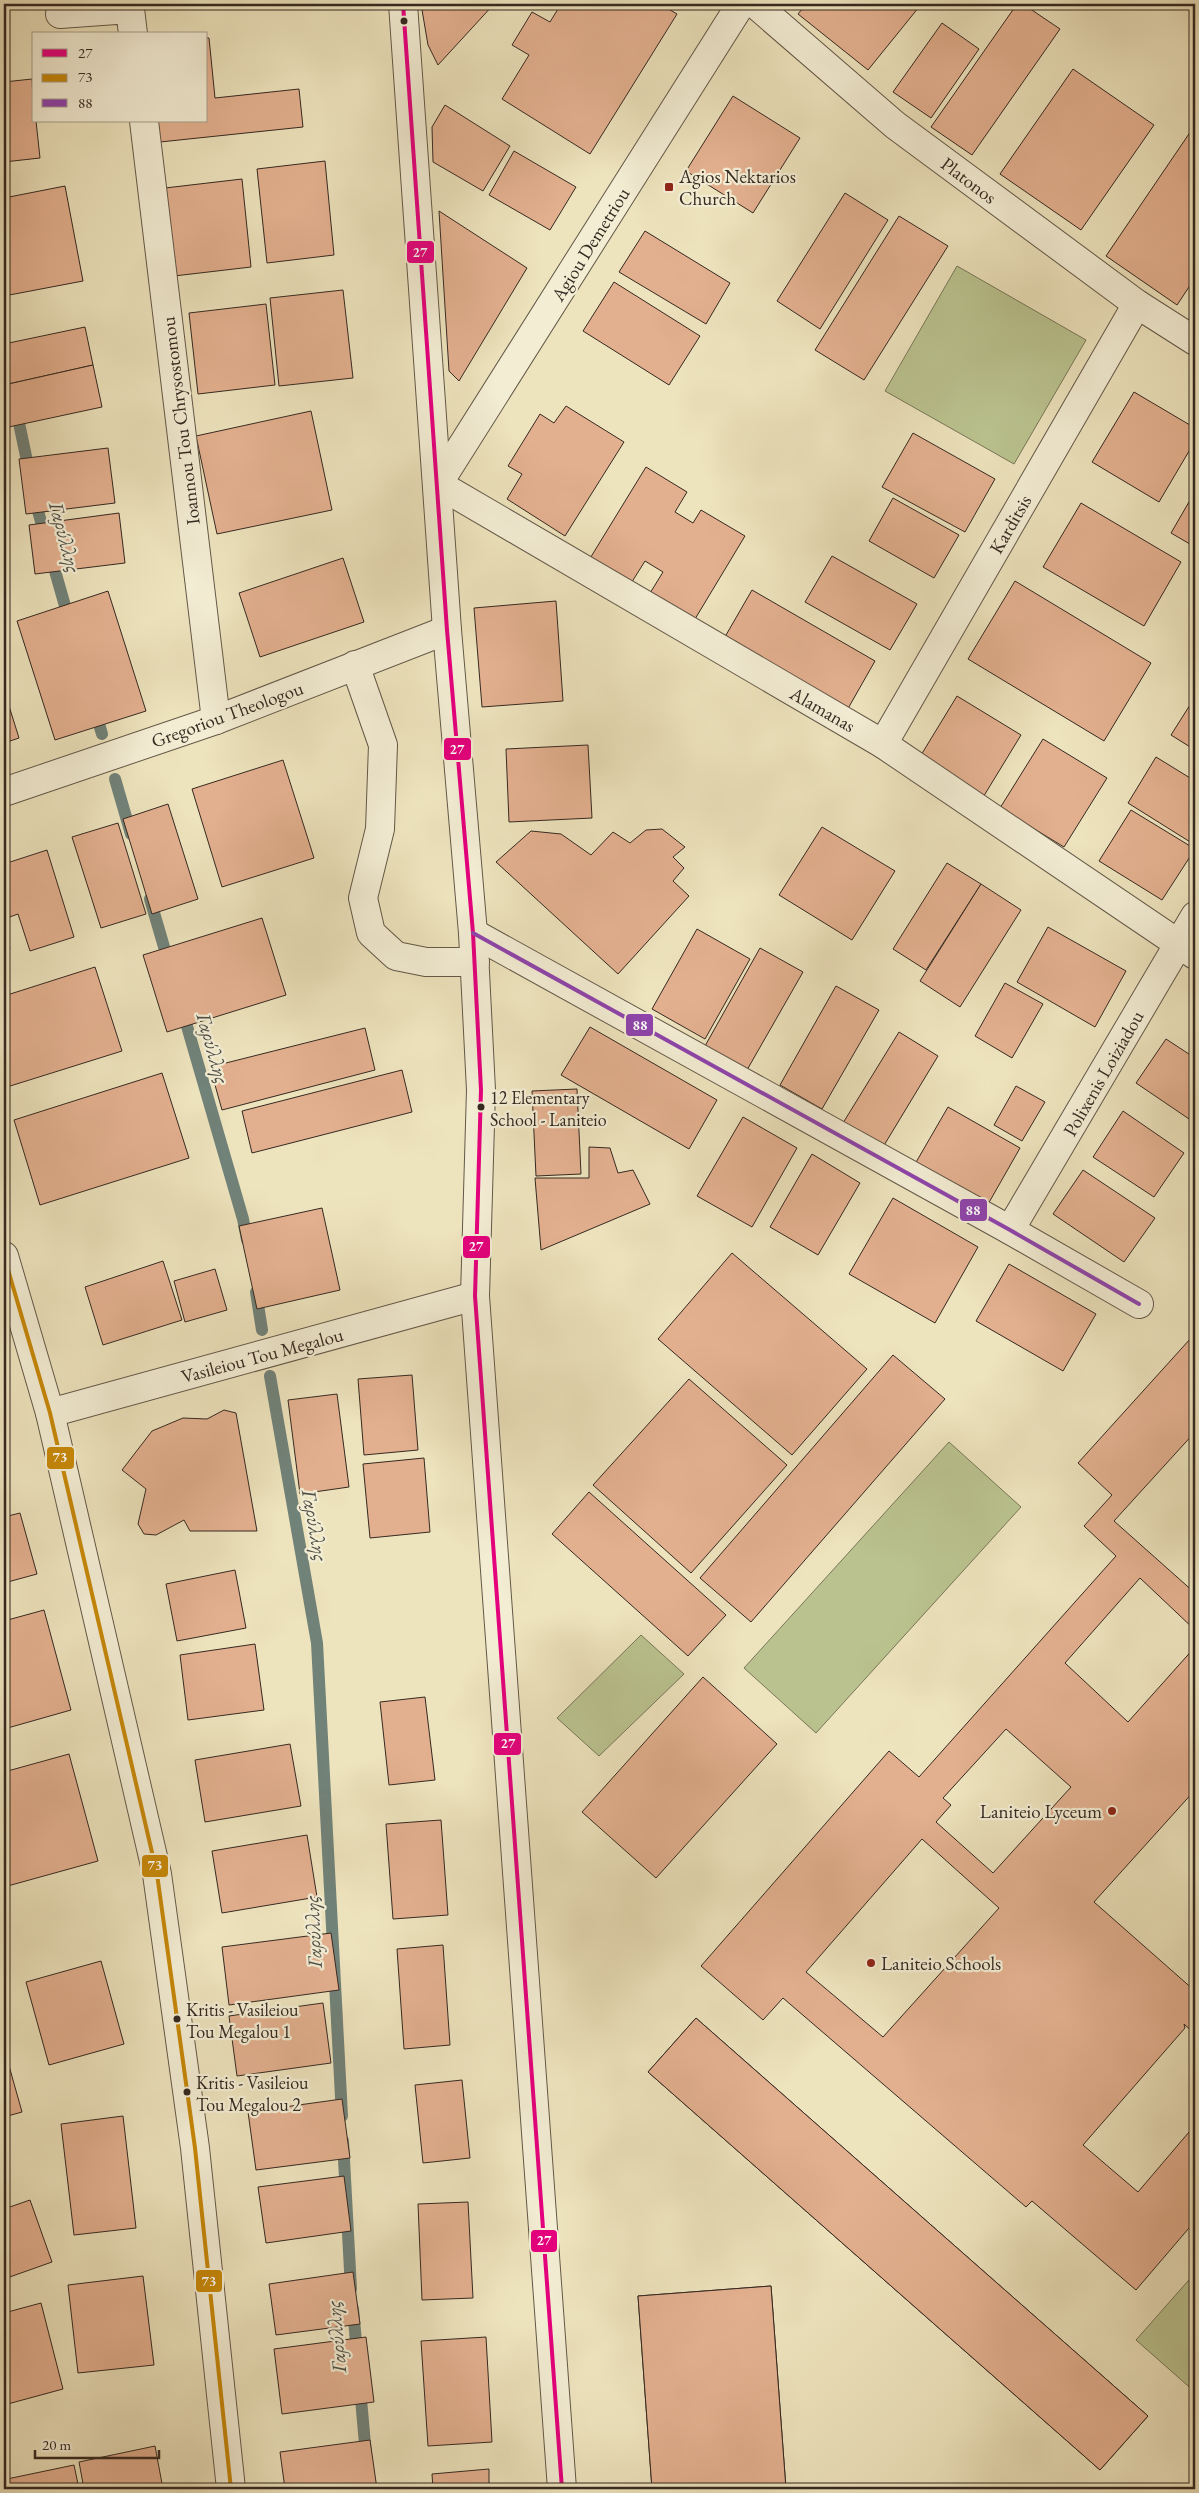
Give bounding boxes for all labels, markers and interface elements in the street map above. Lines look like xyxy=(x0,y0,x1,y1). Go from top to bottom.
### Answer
unlabelled marker xyxy=(399,16,409,26)
legend xyxy=(32,32,208,122)
text: 27 xyxy=(78,43,93,62)
text: 73 xyxy=(78,67,92,86)
text: 88 xyxy=(78,93,92,112)
street label: Platonos xyxy=(936,151,1002,210)
place label: Agios Nektarios Church xyxy=(678,164,796,211)
marker: Agios Nektarios Church xyxy=(663,181,675,193)
street label: Agiou Demetriou xyxy=(545,183,635,307)
line badge: 27 xyxy=(406,240,435,264)
text: 27 xyxy=(413,243,428,261)
street label: Ioannou Tou Chrysostomou xyxy=(155,315,206,526)
street label: Karditsis xyxy=(984,490,1037,558)
water label: Γαρύλλης xyxy=(43,498,87,575)
street label: Gregoriou Theologou xyxy=(148,675,307,754)
street label: Alamanas xyxy=(785,680,860,738)
line badge: 27 xyxy=(443,737,472,761)
text: 27 xyxy=(450,740,465,758)
street label: Polixenis Loiziadou xyxy=(1057,1006,1150,1141)
water label: Γαρύλλης xyxy=(190,1009,236,1087)
line badge: 88 xyxy=(625,1013,654,1037)
text: 88 xyxy=(633,1016,647,1034)
place label: 12 Elementary School - Laniteio xyxy=(490,1086,607,1131)
marker: 12 Elementary School - Laniteio xyxy=(476,1102,486,1112)
line badge: 88 xyxy=(959,1198,988,1222)
text: 88 xyxy=(966,1201,980,1219)
line badge: 27 xyxy=(462,1235,491,1259)
text: 27 xyxy=(469,1237,484,1255)
street label: Vasileiou Tou Megalou xyxy=(178,1322,346,1389)
line badge: 73 xyxy=(46,1446,75,1470)
text: 73 xyxy=(53,1448,67,1466)
water label: Γαρύλλης xyxy=(296,1486,334,1563)
line badge: 27 xyxy=(493,1732,522,1756)
text: 27 xyxy=(501,1734,516,1752)
place label: Laniteio Lyceum xyxy=(980,1799,1102,1824)
marker: Laniteio Lyceum xyxy=(1106,1805,1118,1817)
line badge: 73 xyxy=(141,1854,169,1878)
text: 73 xyxy=(148,1856,162,1874)
water label: Γαρύλλης xyxy=(298,1895,328,1970)
place label: Laniteio Schools xyxy=(881,1951,1001,1976)
marker: Laniteio Schools xyxy=(865,1957,877,1969)
place label: Kritis - Vasileiou Tou Megalou 1 xyxy=(186,1998,299,2043)
marker: Kritis - Vasileiou Tou Megalou 1 xyxy=(172,2014,182,2024)
place label: Kritis - Vasileiou Tou Megalou 2 xyxy=(196,2071,309,2116)
marker: Kritis - Vasileiou Tou Megalou 2 xyxy=(182,2087,192,2097)
line badge: 27 xyxy=(530,2229,558,2253)
text: 27 xyxy=(537,2231,552,2249)
line badge: 73 xyxy=(195,2269,223,2293)
text: 73 xyxy=(202,2272,216,2290)
water label: Γαρύλλης xyxy=(320,2300,352,2375)
scale bar xyxy=(35,2428,159,2460)
text: 20 m xyxy=(42,2435,71,2454)

